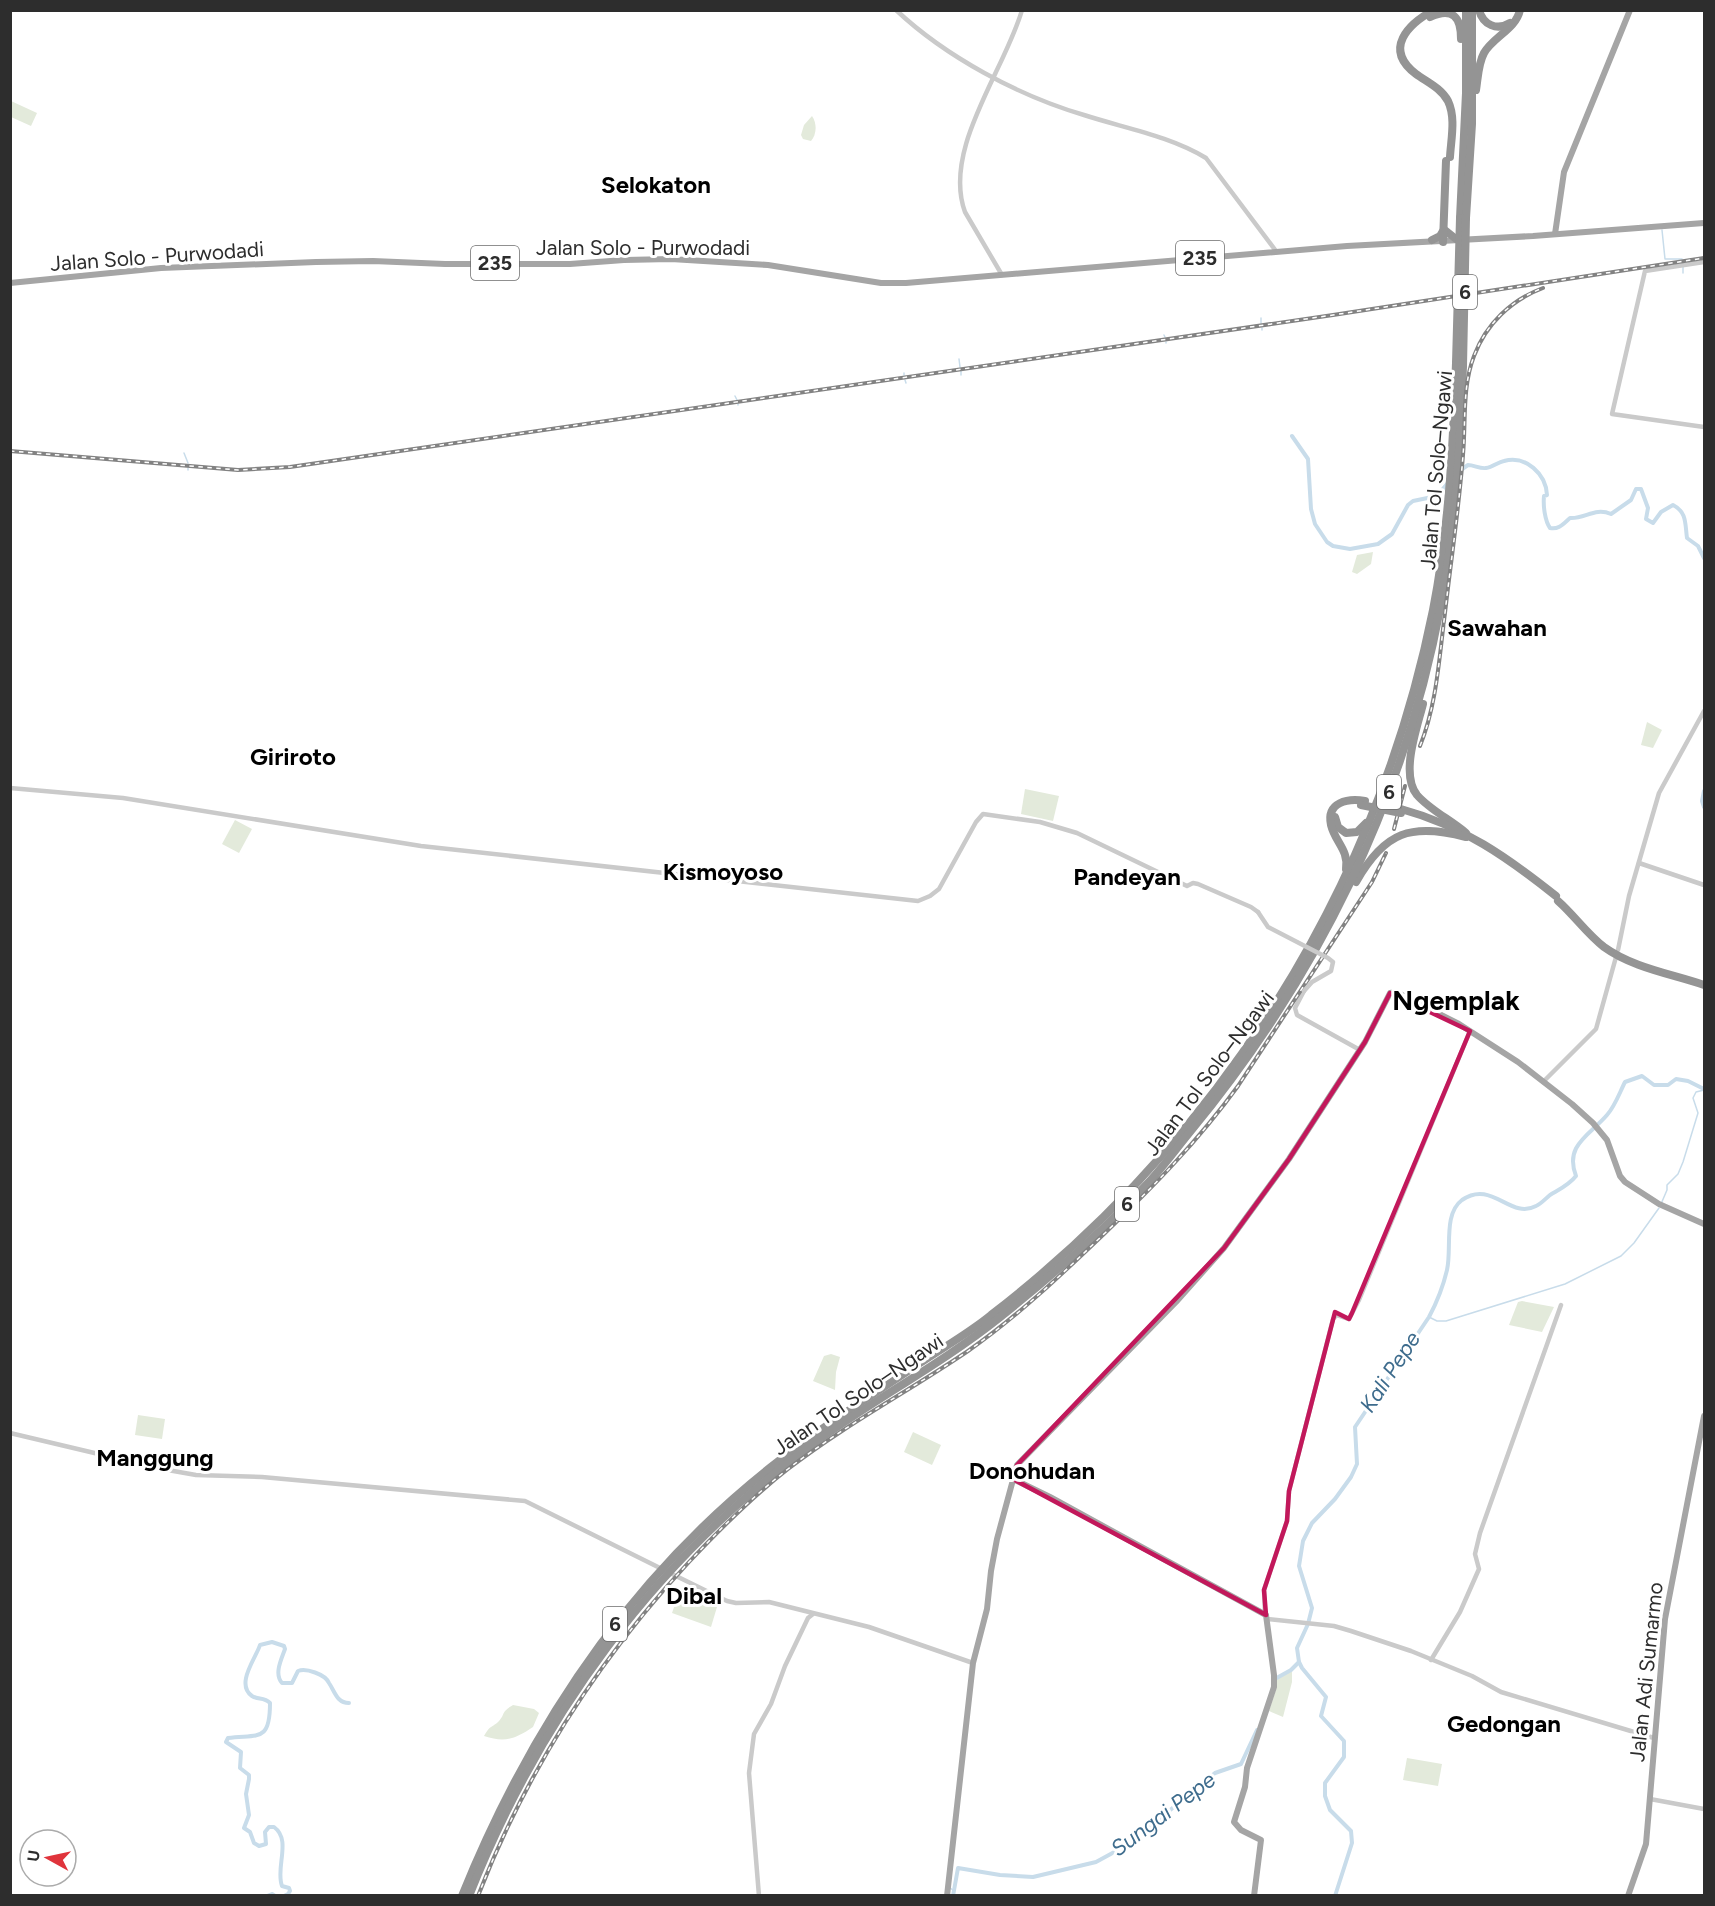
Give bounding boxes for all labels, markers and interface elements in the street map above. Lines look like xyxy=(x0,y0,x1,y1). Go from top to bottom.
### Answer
district label: Selokaton xyxy=(601,170,711,199)
street label: Jalan Solo - Purwodadi xyxy=(536,235,750,260)
street label: Jalan Solo - Purwodadi xyxy=(49,236,265,276)
road number: 235 xyxy=(1176,241,1224,275)
road number: 235 xyxy=(471,246,519,280)
road number: 6 xyxy=(1453,275,1477,309)
street label: Jalan Tol Solo–Ngawi xyxy=(1415,369,1457,571)
district label: Sawahan xyxy=(1447,613,1547,642)
district label: Giriroto xyxy=(250,742,336,771)
road number: 6 xyxy=(1377,775,1401,809)
district label: Kismoyoso xyxy=(663,857,783,886)
district label: Pandeyan xyxy=(1073,862,1181,891)
district label: Ngemplak xyxy=(1392,984,1520,1017)
street label: Jalan Tol Solo–Ngawi xyxy=(1139,986,1279,1160)
road number: 6 xyxy=(1115,1187,1139,1221)
water label: Kali Pepe xyxy=(1354,1326,1426,1418)
street label: Jalan Tol Solo–Ngawi xyxy=(768,1328,948,1460)
district label: Manggung xyxy=(96,1443,214,1472)
district label: Donohudan xyxy=(969,1456,1095,1485)
district label: Dibal xyxy=(666,1581,722,1610)
street label: Jalan Adi Sumarmo xyxy=(1624,1581,1668,1763)
road number: 6 xyxy=(603,1607,627,1641)
district label: Gedongan xyxy=(1447,1709,1561,1738)
water label: Sungai Pepe xyxy=(1105,1766,1221,1862)
north arrow xyxy=(18,1828,78,1888)
text: U xyxy=(23,1849,44,1863)

